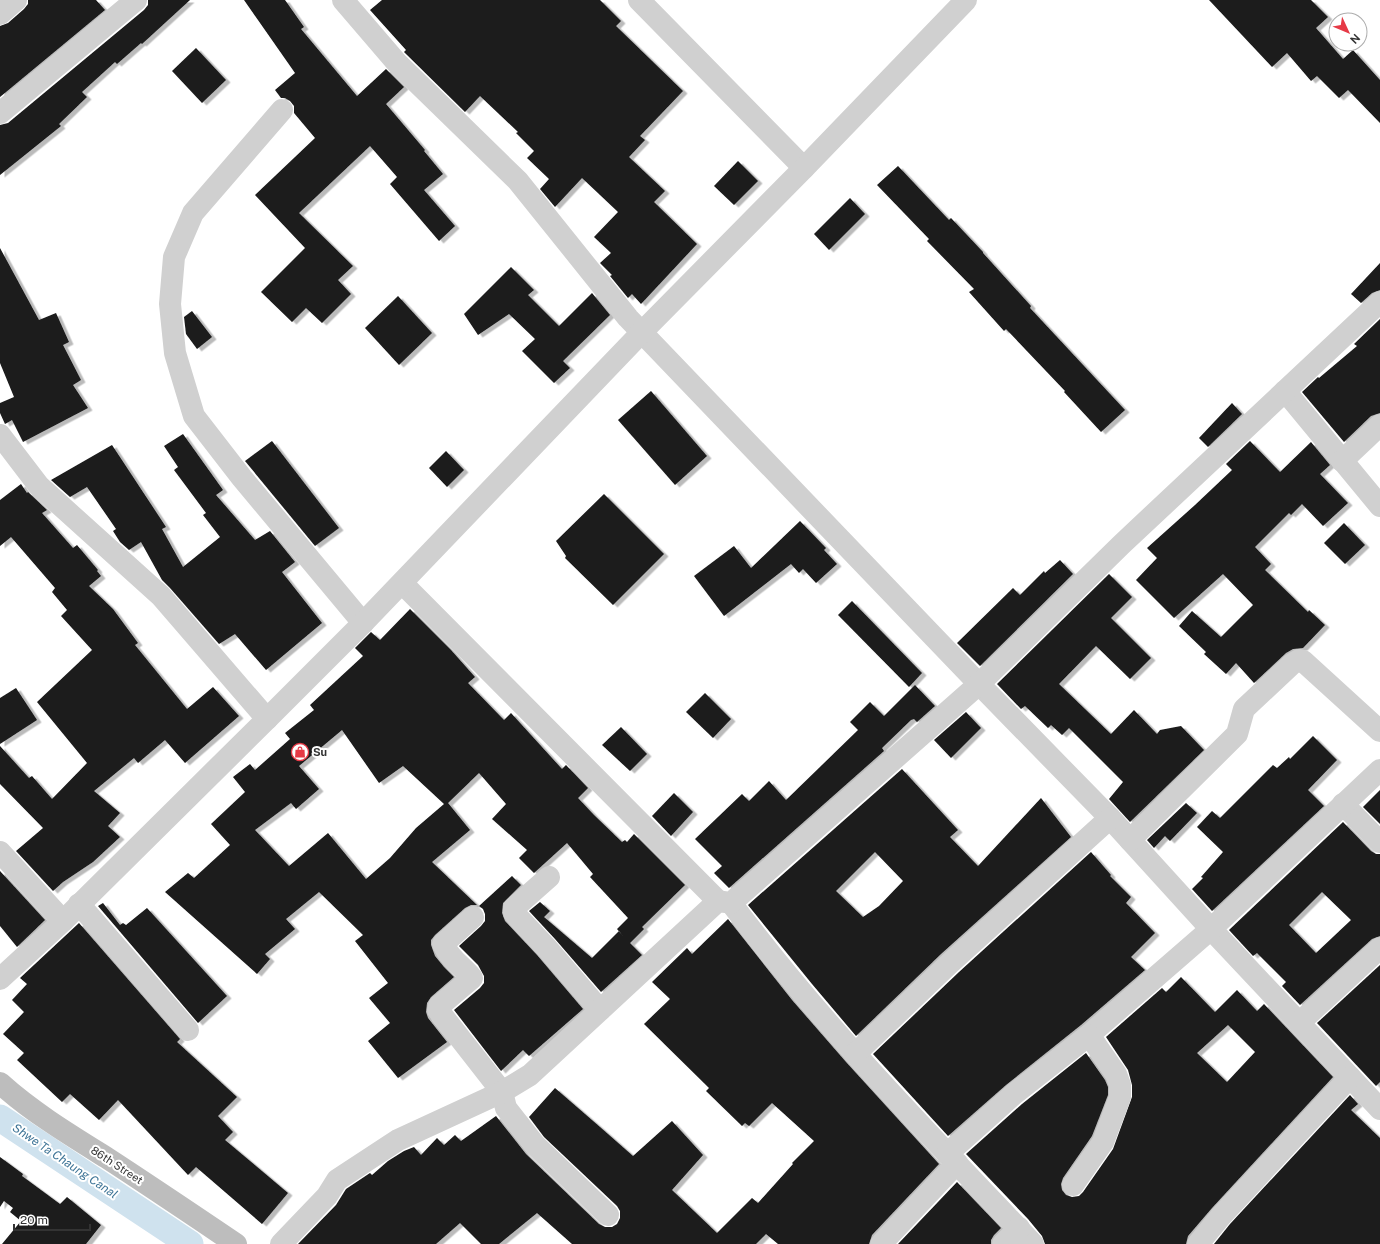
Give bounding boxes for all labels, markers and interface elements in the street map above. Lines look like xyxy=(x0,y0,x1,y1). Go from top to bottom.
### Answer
north arrow xyxy=(1328,12,1368,52)
text: N xyxy=(1348,32,1362,46)
shop icon: Su xyxy=(290,742,310,762)
place label: Su xyxy=(313,746,327,758)
water label: Shwe Ta Chaung Canal xyxy=(10,1121,120,1201)
street label: 86th Street xyxy=(89,1144,145,1186)
scale bar xyxy=(14,1206,90,1232)
text: 20 m xyxy=(20,1213,48,1227)

